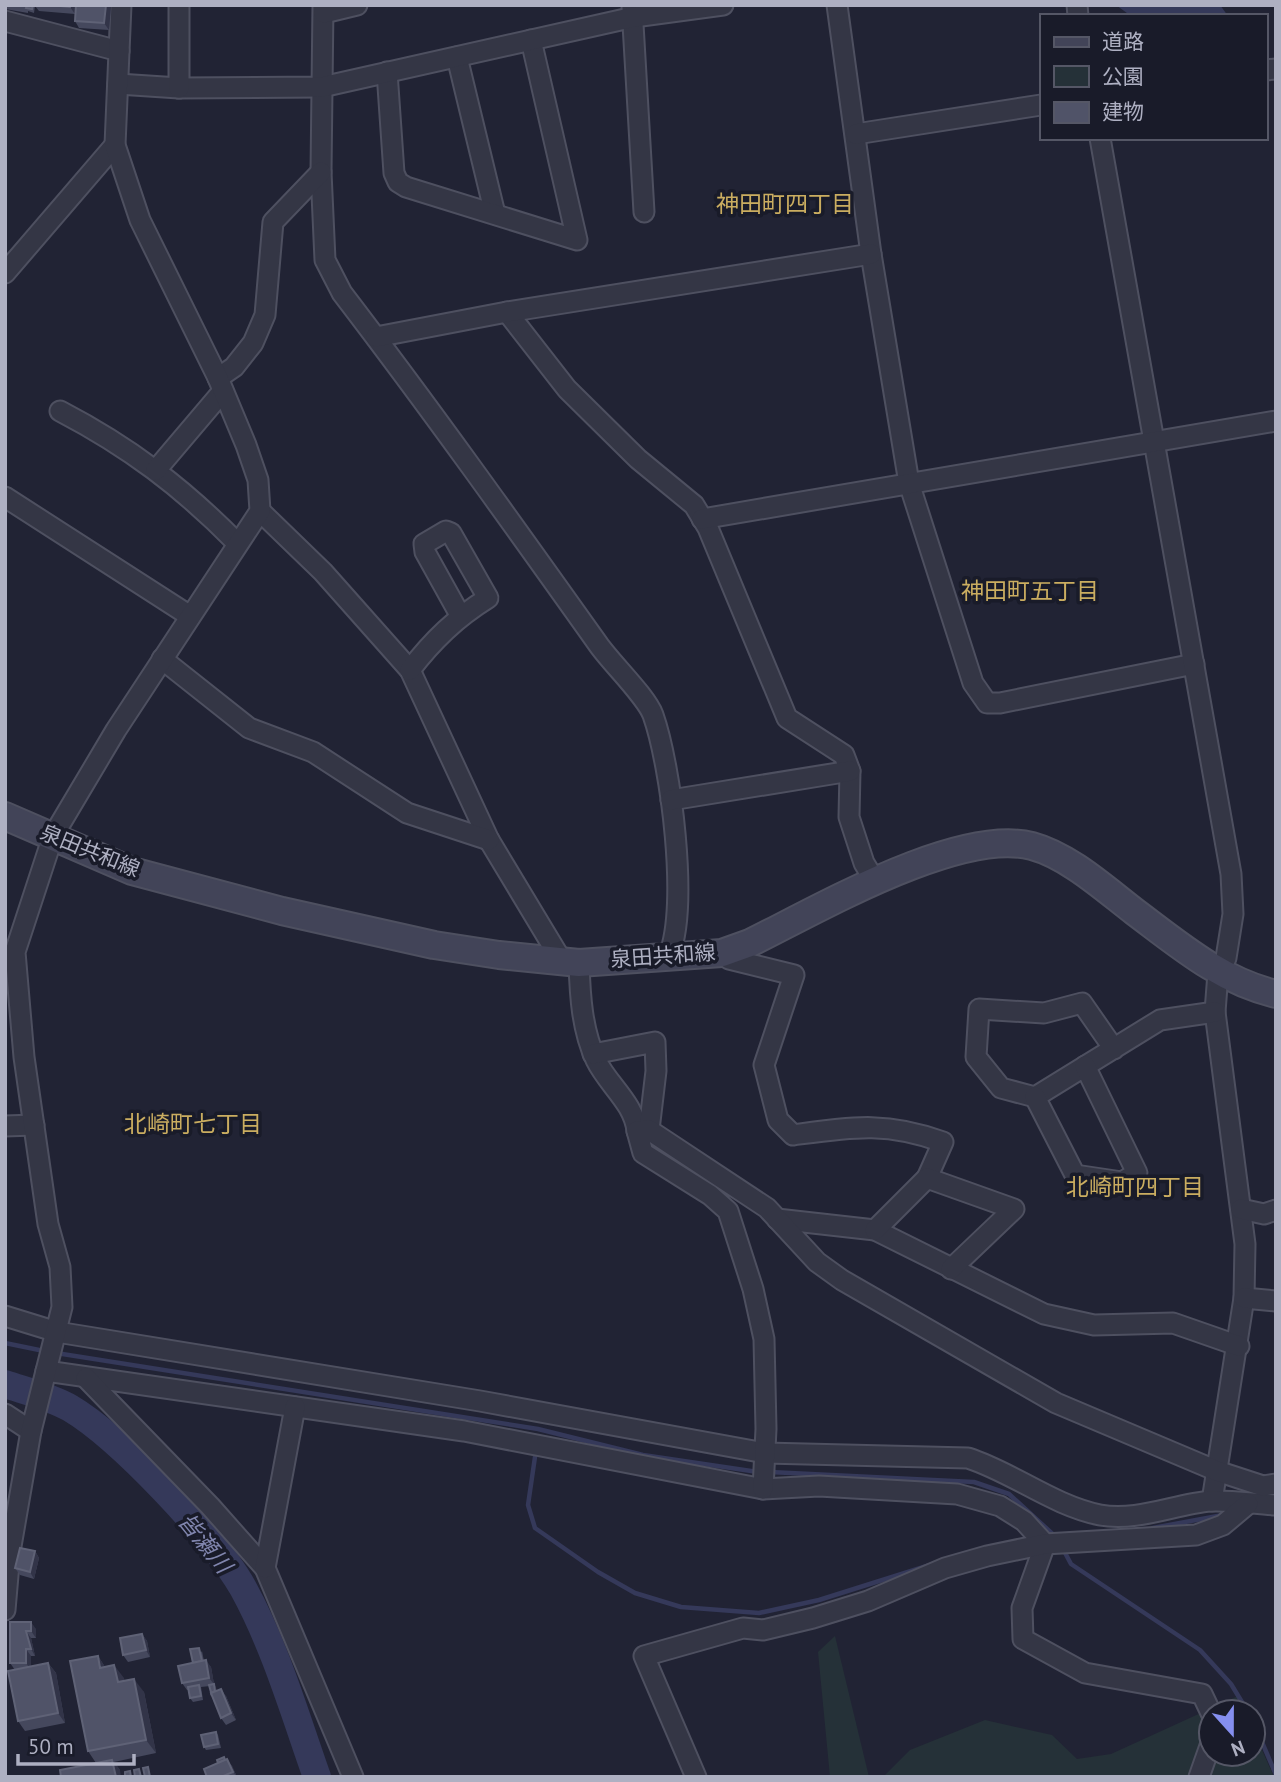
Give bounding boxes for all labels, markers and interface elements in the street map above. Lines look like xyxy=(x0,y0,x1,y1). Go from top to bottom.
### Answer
legend xyxy=(1040,14,1267,140)
text: 道路 xyxy=(1102,28,1144,55)
text: 公園 xyxy=(1102,63,1144,90)
text: 建物 xyxy=(1102,98,1144,125)
district label: 神田町四丁目 xyxy=(716,189,854,218)
district label: 神田町五丁目 xyxy=(961,576,1099,605)
street label: 泉田共和線 xyxy=(36,818,144,883)
street label: 泉田共和線 xyxy=(610,938,716,973)
district label: 北崎町七丁目 xyxy=(124,1109,262,1138)
district label: 北崎町四丁目 xyxy=(1066,1172,1204,1201)
water label: 皆瀬川 xyxy=(172,1507,240,1581)
north arrow xyxy=(1197,1698,1267,1768)
scale bar xyxy=(18,1722,133,1766)
text: 50 m xyxy=(28,1733,74,1760)
text: N xyxy=(1228,1735,1248,1762)

